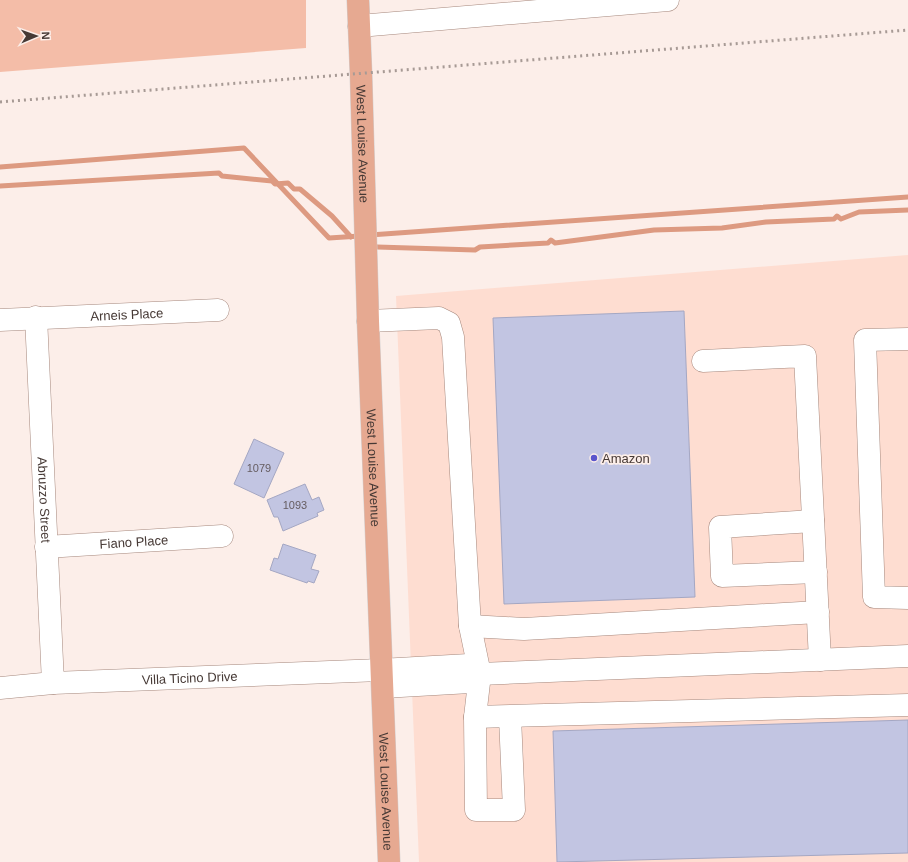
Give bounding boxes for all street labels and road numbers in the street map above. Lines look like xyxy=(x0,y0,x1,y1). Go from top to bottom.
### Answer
street label: West Louise Avenue xyxy=(354,85,372,203)
street label: Arneis Place xyxy=(90,305,164,323)
street label: West Louise Avenue xyxy=(364,408,383,527)
street label: Abruzzo Street xyxy=(35,456,54,544)
street label: Fiano Place xyxy=(99,532,169,551)
street label: Villa Ticino Drive xyxy=(141,668,238,687)
street label: West Louise Avenue xyxy=(376,732,396,851)

